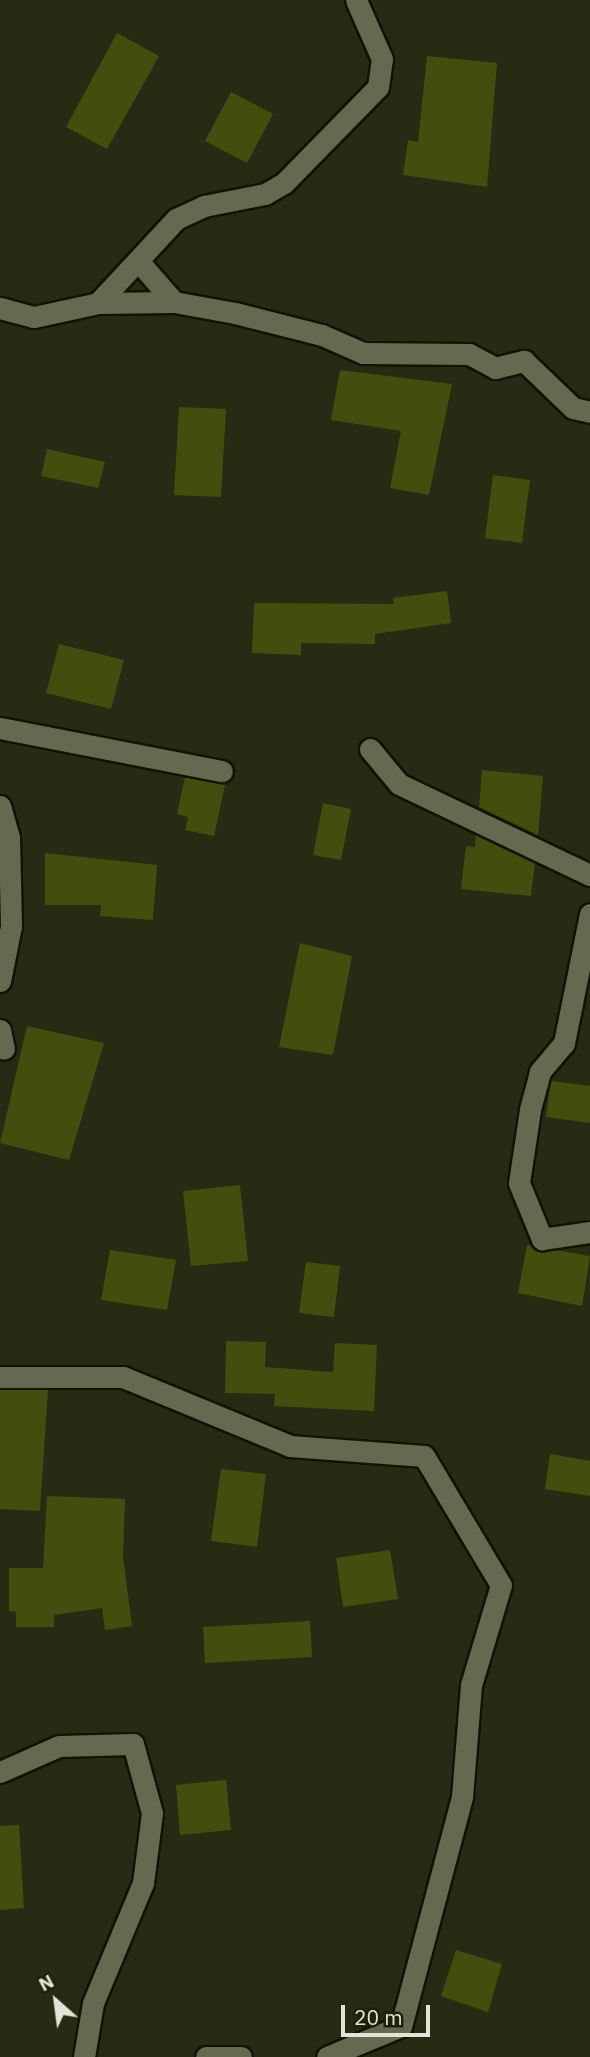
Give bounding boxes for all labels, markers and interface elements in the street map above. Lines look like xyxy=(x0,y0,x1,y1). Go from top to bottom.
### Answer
north arrow xyxy=(21,1966,91,2036)
text: N xyxy=(34,1969,58,1996)
scale bar xyxy=(345,1990,434,2034)
text: 20 m xyxy=(354,2003,403,2031)

